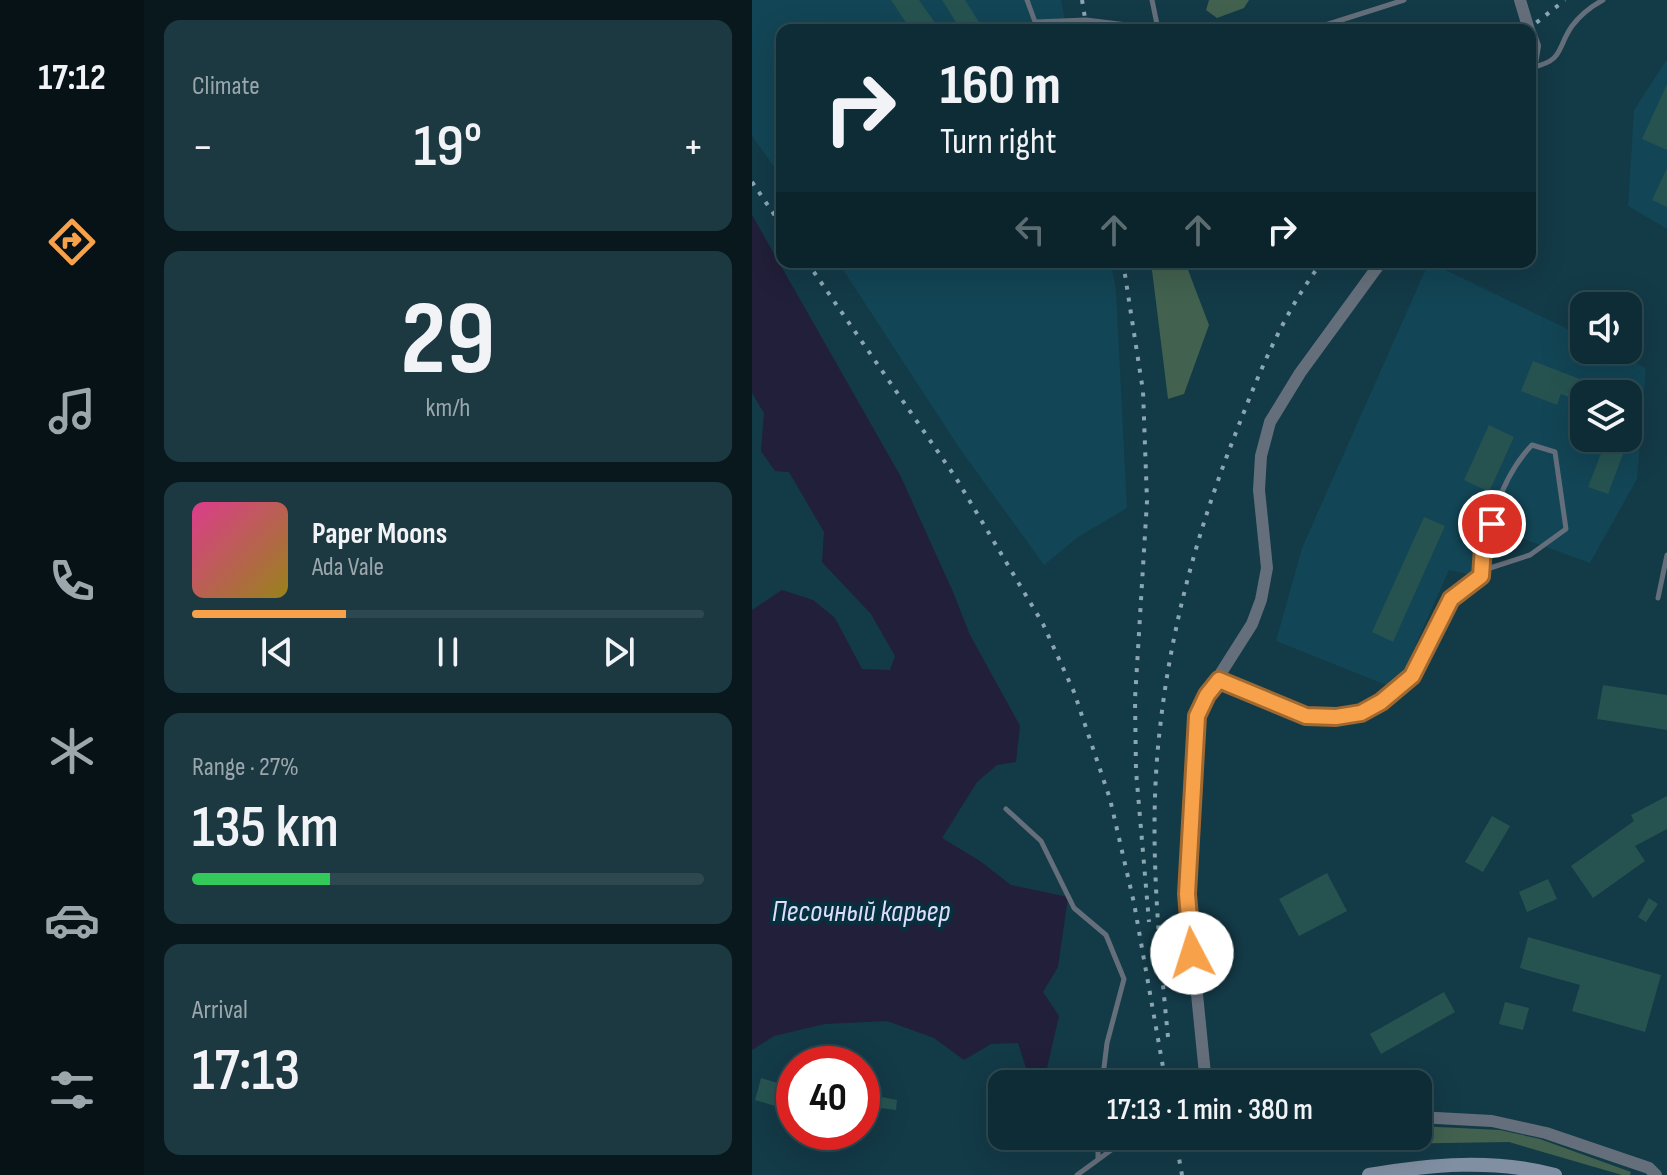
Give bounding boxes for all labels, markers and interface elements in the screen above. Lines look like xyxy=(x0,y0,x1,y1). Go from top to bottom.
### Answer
text: 160 m xyxy=(940,53,1061,120)
icon: right xyxy=(808,56,912,160)
text: 17:12 xyxy=(38,57,106,100)
text: Climate xyxy=(192,71,260,102)
text: 19° xyxy=(414,111,482,183)
text: − xyxy=(192,121,214,174)
text: + xyxy=(682,121,704,174)
text: Turn right xyxy=(940,121,1057,164)
icon: left xyxy=(1008,208,1052,252)
icon: ahead xyxy=(1092,208,1136,252)
icon: ahead xyxy=(1176,208,1220,252)
icon: right xyxy=(1260,208,1304,252)
icon: directions xyxy=(44,214,100,270)
text: 29 xyxy=(401,278,495,403)
map controls xyxy=(1570,292,1642,452)
button: sound xyxy=(1570,292,1642,364)
button: layers xyxy=(1570,380,1642,452)
icon: music xyxy=(44,383,100,439)
text: km/h xyxy=(426,393,470,424)
pin xyxy=(1458,490,1526,558)
icon: arrive xyxy=(1470,502,1514,546)
text: Paper Moons xyxy=(312,516,447,552)
text: Ada Vale xyxy=(312,552,384,583)
icon: phone xyxy=(44,553,100,609)
icon: previous xyxy=(255,630,299,674)
icon: pause xyxy=(426,630,470,674)
icon: next xyxy=(597,630,641,674)
icon: climate xyxy=(44,723,100,779)
text: Range · 27% xyxy=(192,752,299,783)
text: 135 km xyxy=(192,792,339,864)
icon: car xyxy=(44,892,100,948)
water label: Песочный карьер xyxy=(772,894,950,930)
position arrow xyxy=(1150,911,1234,995)
text: Arrival xyxy=(192,995,248,1026)
text: 17:13 xyxy=(192,1035,300,1107)
speed limit sign: 40 xyxy=(776,1046,880,1150)
icon: filters xyxy=(44,1062,100,1118)
text: 17:13 · 1 min · 380 m xyxy=(1107,1092,1313,1128)

